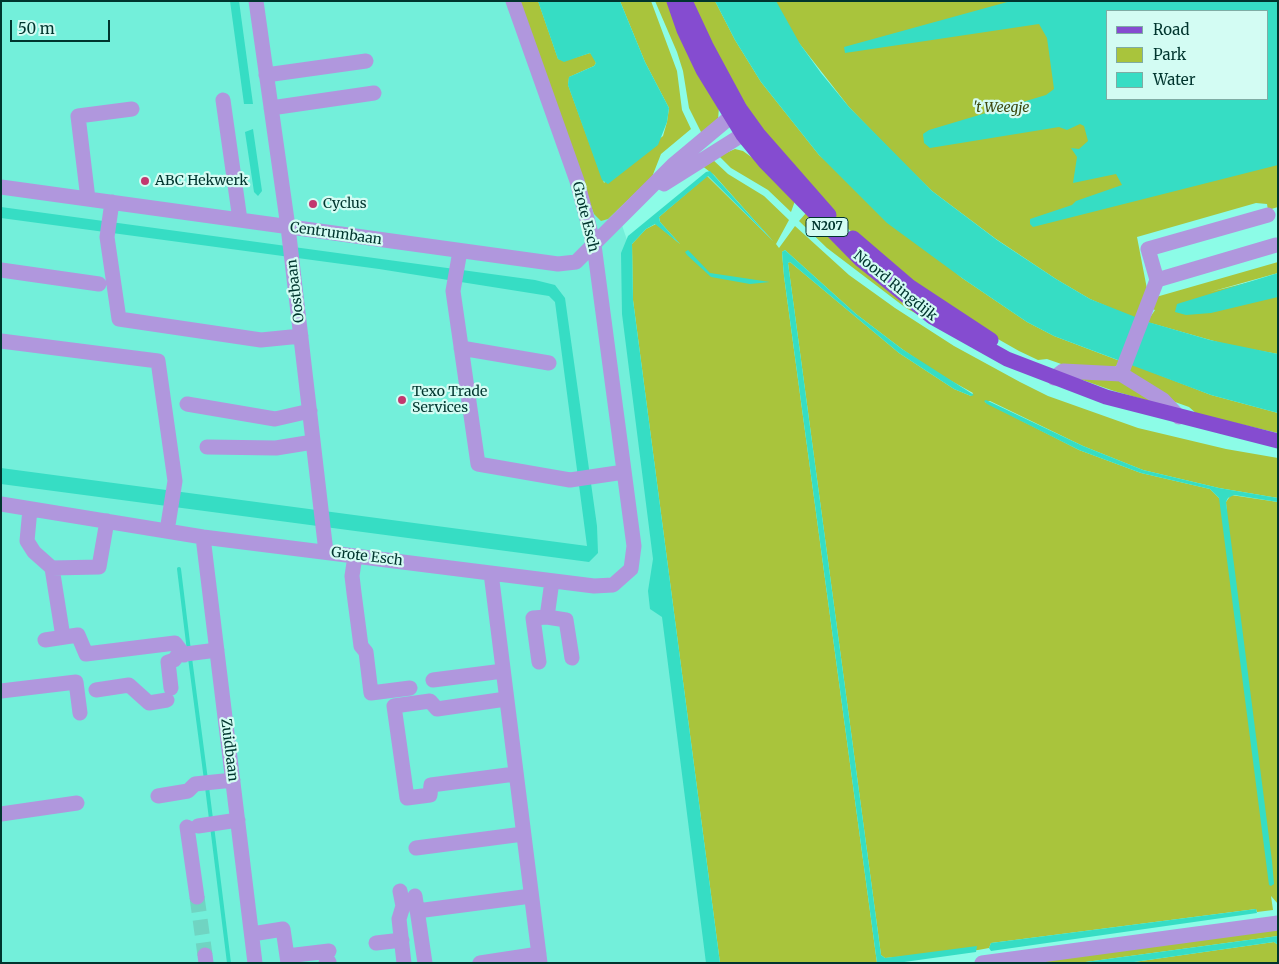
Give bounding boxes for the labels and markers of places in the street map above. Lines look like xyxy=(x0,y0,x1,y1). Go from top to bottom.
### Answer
place label: ABC Hekwerk xyxy=(155,173,248,189)
marker: ABC Hekwerk xyxy=(139,175,151,187)
place label: Cyclus xyxy=(323,196,367,212)
marker: Cyclus xyxy=(307,198,319,210)
place label: Texo Trade Services xyxy=(412,384,487,417)
marker: Texo Trade Services xyxy=(396,394,408,406)

